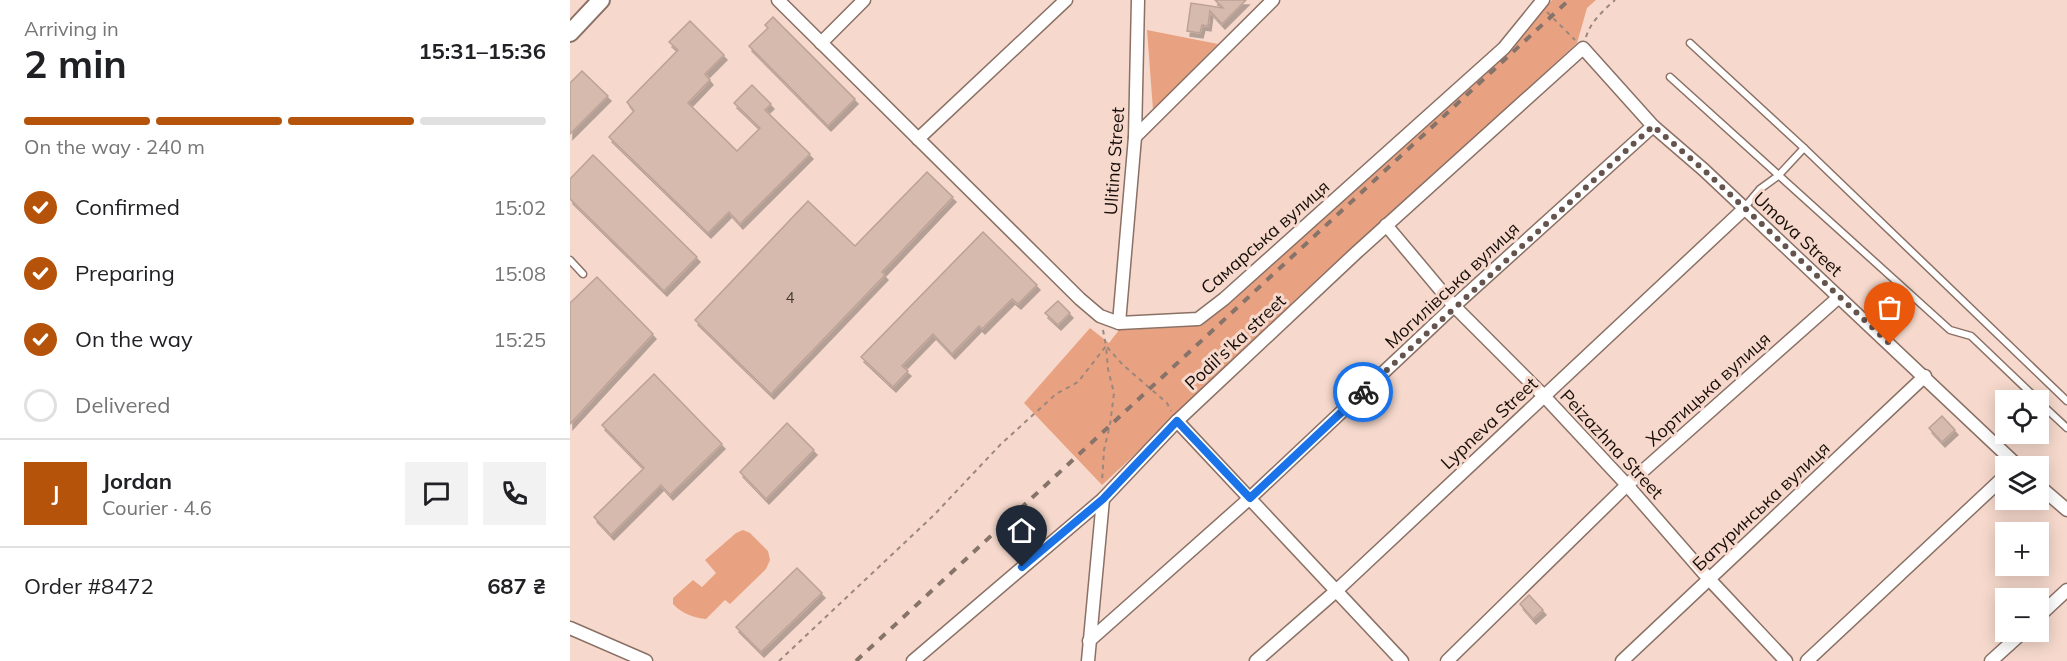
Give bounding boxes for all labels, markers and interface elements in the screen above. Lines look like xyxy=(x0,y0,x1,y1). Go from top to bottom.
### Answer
text: Arriving in xyxy=(24,16,119,41)
text: 15:31–15:36 xyxy=(418,37,546,65)
text: 2 min xyxy=(24,39,127,88)
street label: Ulitina Street xyxy=(1099,106,1129,216)
text: On the way · 240 m xyxy=(24,134,205,159)
street label: Самарська вулиця xyxy=(1196,175,1334,299)
street label: Umova Street xyxy=(1749,187,1847,281)
icon: check xyxy=(24,191,57,224)
text: Confirmed xyxy=(75,193,180,221)
text: 15:02 xyxy=(493,195,546,220)
street label: Могилівська вулиця xyxy=(1380,217,1524,353)
icon: check xyxy=(24,257,57,290)
text: Preparing xyxy=(75,259,175,287)
text: 15:08 xyxy=(493,261,546,286)
pin xyxy=(1864,282,1915,344)
house number: 4 xyxy=(785,288,795,307)
street label: Podil's'ka street xyxy=(1180,289,1290,395)
icon: bag xyxy=(1873,291,1906,324)
icon: check xyxy=(24,323,57,356)
text: On the way xyxy=(75,325,193,353)
text: 15:25 xyxy=(493,327,546,352)
street label: Хортицька вулиця xyxy=(1641,327,1775,451)
courier xyxy=(1333,362,1393,422)
street label: Lypneva Street xyxy=(1436,372,1542,474)
icon: bike xyxy=(1347,376,1380,409)
street label: Peizazhna Street xyxy=(1555,385,1669,503)
map controls xyxy=(1995,390,2049,642)
button: locate xyxy=(1995,390,2049,444)
text: Delivered xyxy=(75,391,170,419)
street label: Батуринська вулиця xyxy=(1688,436,1834,576)
button: layers xyxy=(1995,456,2049,510)
button: chat xyxy=(405,462,468,525)
button: phone xyxy=(483,462,546,525)
text: Jordan xyxy=(102,467,172,495)
text: J xyxy=(52,479,59,507)
text: Courier · 4.6 xyxy=(102,495,212,520)
pin xyxy=(996,505,1047,567)
icon: home xyxy=(1005,514,1038,547)
button: + xyxy=(1995,522,2049,576)
text: Order #8472 xyxy=(24,572,154,600)
text: 687 ₴ xyxy=(487,572,546,600)
button: − xyxy=(1995,588,2049,642)

